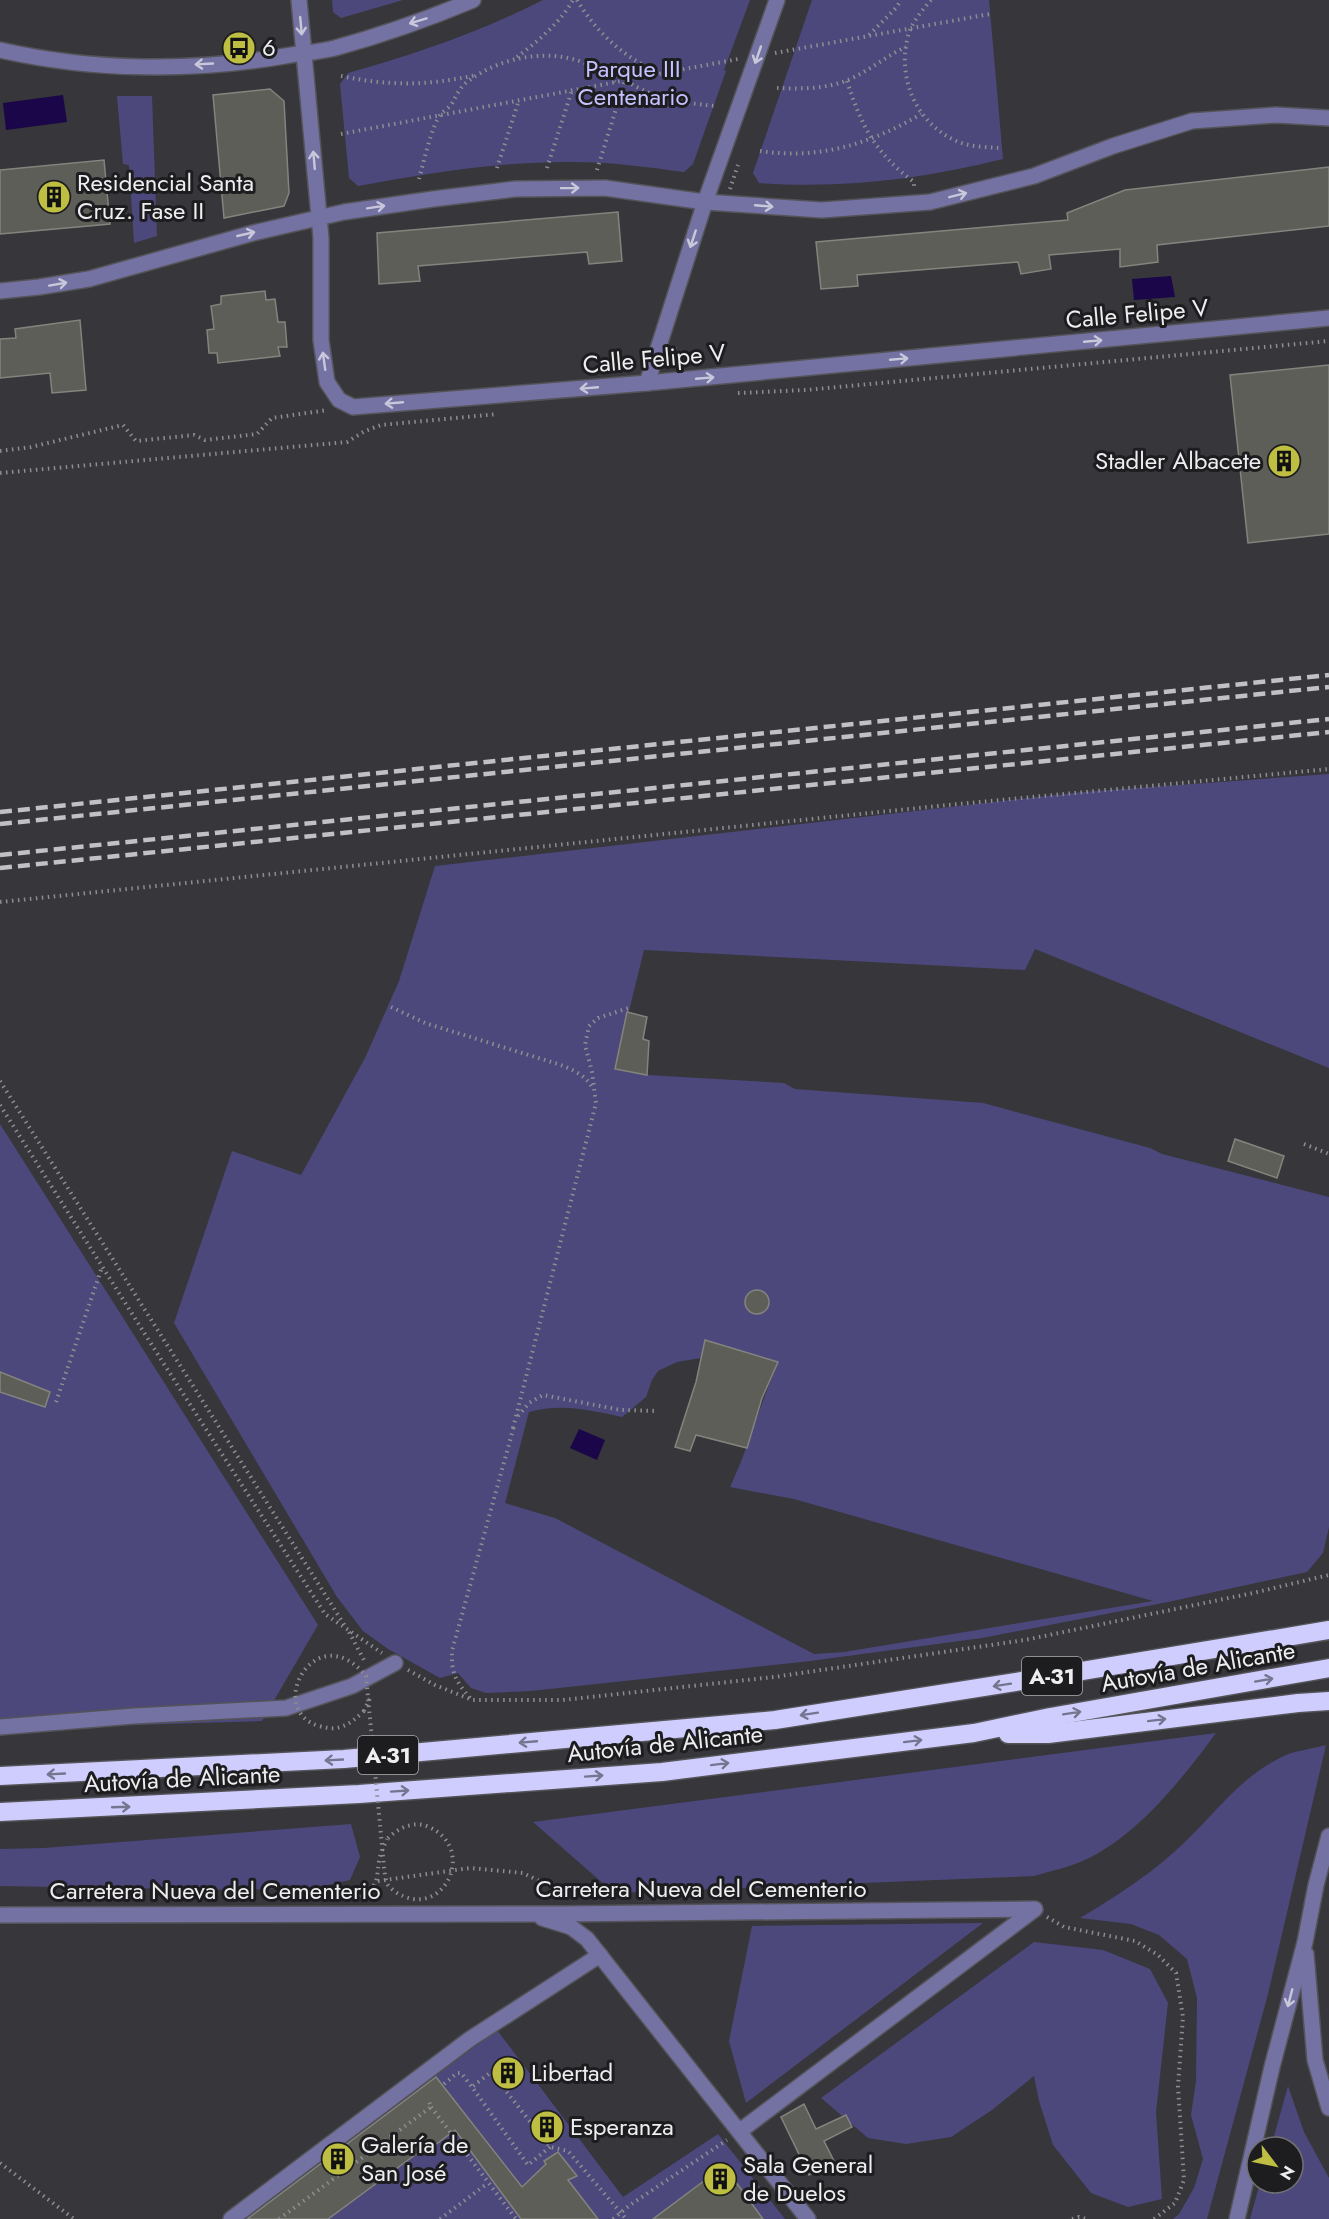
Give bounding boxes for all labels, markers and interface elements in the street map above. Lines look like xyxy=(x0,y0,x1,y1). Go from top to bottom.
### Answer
one-way arrow xyxy=(296,16,307,36)
one-way arrow xyxy=(409,17,428,28)
bus stop icon: 6 xyxy=(221,30,257,66)
place label: 6 xyxy=(262,30,276,65)
one-way arrow xyxy=(752,45,763,64)
park label: Parque III Centenario xyxy=(577,51,689,114)
one-way arrow xyxy=(195,59,215,70)
one-way arrow xyxy=(308,151,319,171)
place label: Residencial Santa Cruz. Fase II xyxy=(77,165,254,228)
building icon: Residencial Santa Cruz. Fase II xyxy=(36,179,72,215)
one-way arrow xyxy=(560,182,580,194)
one-way arrow xyxy=(948,188,967,200)
one-way arrow xyxy=(754,201,773,212)
one-way arrow xyxy=(366,202,386,213)
one-way arrow xyxy=(237,228,256,240)
one-way arrow xyxy=(687,229,698,248)
one-way arrow xyxy=(48,278,67,289)
street label: Calle Felipe V xyxy=(1064,290,1210,337)
street label: Calle Felipe V xyxy=(581,335,727,382)
one-way arrow xyxy=(1083,335,1103,346)
one-way arrow xyxy=(318,351,329,371)
one-way arrow xyxy=(889,353,909,364)
one-way arrow xyxy=(695,372,715,383)
one-way arrow xyxy=(579,383,599,394)
one-way arrow xyxy=(385,398,405,409)
place label: Stadler Albacete xyxy=(1095,443,1261,478)
building icon: Stadler Albacete xyxy=(1266,443,1302,479)
street label: Autovía de Alicante xyxy=(1098,1632,1298,1701)
road number: A-31 xyxy=(1022,1657,1082,1695)
one-way arrow xyxy=(1254,1674,1274,1685)
one-way arrow xyxy=(993,1679,1012,1690)
one-way arrow xyxy=(1062,1707,1081,1718)
one-way arrow xyxy=(800,1709,820,1720)
one-way arrow xyxy=(1147,1715,1167,1726)
street label: Autovía de Alicante xyxy=(565,1716,765,1771)
one-way arrow xyxy=(903,1735,923,1746)
road number: A-31 xyxy=(358,1736,418,1774)
one-way arrow xyxy=(519,1737,539,1748)
one-way arrow xyxy=(325,1754,345,1765)
street label: Autovía de Alicante xyxy=(83,1756,281,1801)
one-way arrow xyxy=(710,1759,729,1770)
one-way arrow xyxy=(46,1768,66,1779)
one-way arrow xyxy=(584,1771,604,1782)
one-way arrow xyxy=(389,1785,409,1796)
one-way arrow xyxy=(111,1801,131,1812)
street label: Carretera Nueva del Cementerio xyxy=(536,1871,866,1906)
street label: Carretera Nueva del Cementerio xyxy=(50,1873,380,1908)
one-way arrow xyxy=(1284,1989,1296,2008)
building icon: Libertad xyxy=(490,2055,526,2091)
place label: Libertad xyxy=(531,2055,613,2090)
building icon: Esperanza xyxy=(529,2109,565,2145)
place label: Esperanza xyxy=(570,2109,674,2144)
place label: Galería de San José xyxy=(361,2127,468,2190)
north arrow xyxy=(1245,2135,1305,2195)
building icon: Galería de San José xyxy=(320,2141,356,2177)
place label: Sala General de Duelos xyxy=(743,2147,873,2210)
building icon: Sala General de Duelos xyxy=(702,2161,738,2197)
text: N xyxy=(1274,2161,1300,2184)

